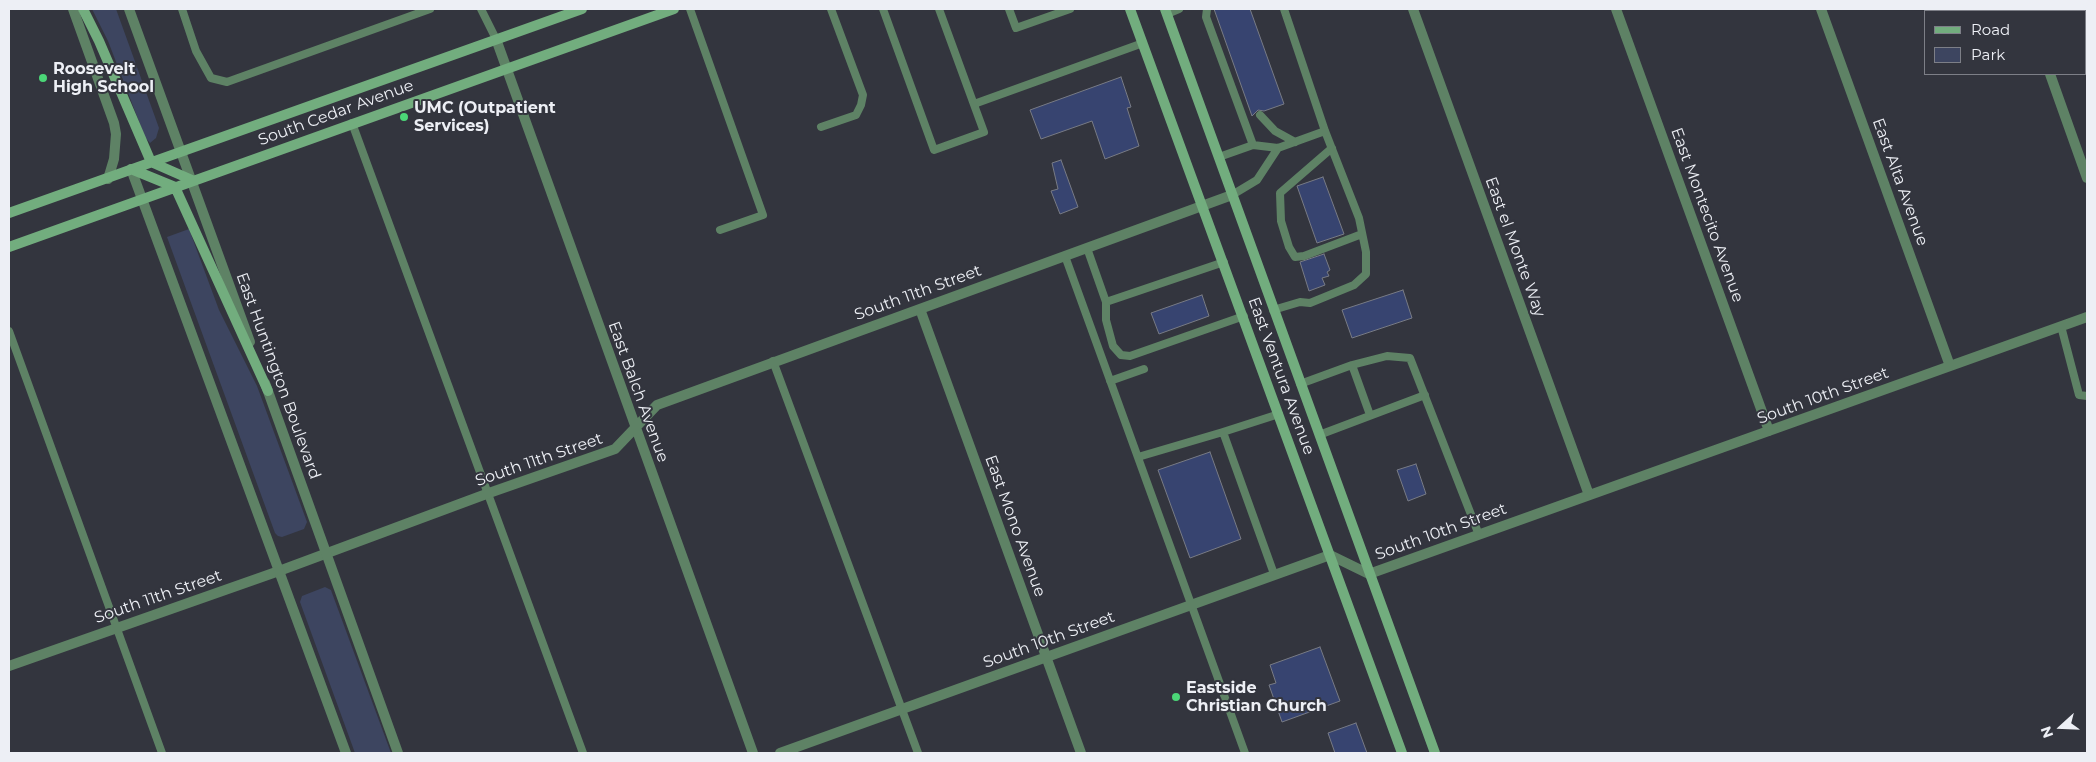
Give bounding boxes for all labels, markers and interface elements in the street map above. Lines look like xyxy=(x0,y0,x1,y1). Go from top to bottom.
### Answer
legend xyxy=(1924,10,2086,75)
text: Road xyxy=(1971,20,2010,39)
text: Park xyxy=(1971,45,2005,64)
place label: Roosevelt High School xyxy=(53,59,154,97)
marker: Roosevelt High School xyxy=(37,72,49,84)
street label: South Cedar Avenue xyxy=(256,76,416,150)
place label: UMC (Outpatient Services) xyxy=(414,98,556,136)
marker: UMC (Outpatient Services) xyxy=(398,111,410,123)
street label: East Alta Avenue xyxy=(1868,116,1932,248)
street label: East Montecito Avenue xyxy=(1666,125,1748,305)
street label: East el Monte Way xyxy=(1481,174,1549,320)
street label: South 11th Street xyxy=(852,261,984,325)
street label: East Huntington Boulevard xyxy=(232,270,324,482)
street label: East Ventura Avenue xyxy=(1244,295,1318,457)
street label: East Balch Avenue xyxy=(604,319,672,465)
street label: South 10th Street xyxy=(1755,363,1891,429)
street label: South 11th Street xyxy=(473,429,605,491)
street label: East Mono Avenue xyxy=(980,453,1050,599)
street label: South 10th Street xyxy=(1373,499,1509,565)
street label: South 11th Street xyxy=(92,566,224,628)
street label: South 10th Street xyxy=(981,607,1117,673)
place label: Eastside Christian Church xyxy=(1186,678,1327,716)
marker: Eastside Christian Church xyxy=(1170,691,1182,703)
north arrow xyxy=(2036,702,2086,752)
text: N xyxy=(2037,724,2057,741)

